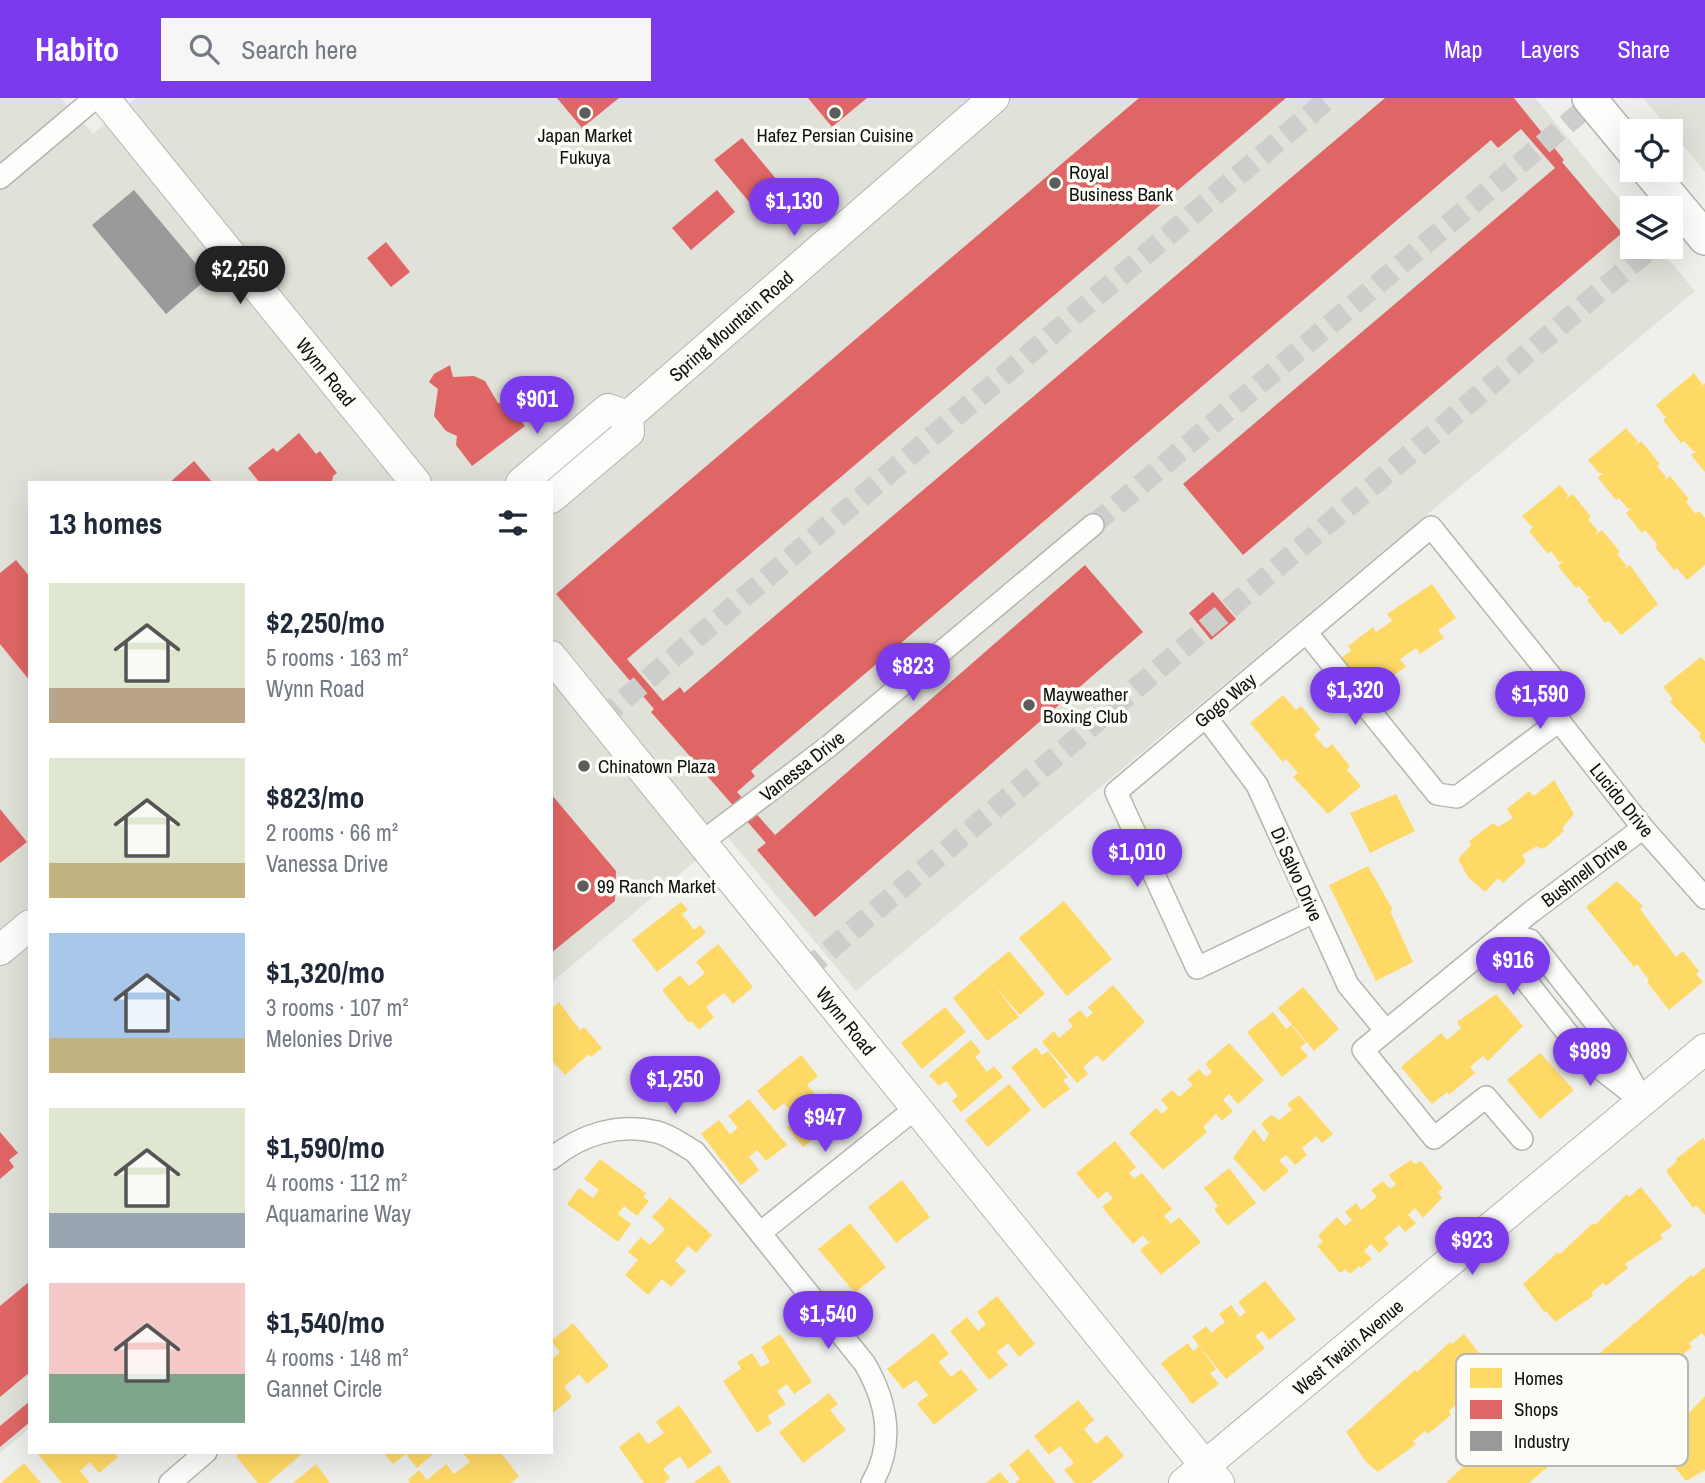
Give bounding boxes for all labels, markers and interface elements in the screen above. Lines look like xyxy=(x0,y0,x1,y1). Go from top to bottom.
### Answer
search box xyxy=(161,18,651,81)
text: Habito xyxy=(35,27,119,71)
icon: search xyxy=(185,30,223,68)
text: Search here xyxy=(241,32,357,67)
text: Map xyxy=(1444,33,1482,65)
text: Layers xyxy=(1520,33,1579,65)
text: Share xyxy=(1617,33,1670,65)
marker: Japan Market Fukuya xyxy=(577,105,593,121)
marker: Hafez Persian Cuisine xyxy=(827,105,843,121)
map controls xyxy=(1620,119,1683,259)
button: locate xyxy=(1620,119,1683,182)
place label: Japan Market Fukuya xyxy=(538,122,633,170)
place label: Hafez Persian Cuisine xyxy=(757,122,913,148)
place label: Royal Business Bank xyxy=(1069,159,1173,207)
marker: Royal Business Bank xyxy=(1047,175,1063,191)
pin: $1,130 xyxy=(737,178,851,238)
text: $1,130 xyxy=(765,185,823,216)
button: layers xyxy=(1620,196,1683,259)
pin: $2,250 xyxy=(183,246,297,306)
text: $2,250 xyxy=(211,253,269,284)
street label: Spring Mountain Road xyxy=(663,265,799,387)
street label: Wynn Road xyxy=(290,332,362,412)
pin: $901 xyxy=(496,376,578,436)
text: $901 xyxy=(516,383,558,414)
text: 13 homes xyxy=(49,503,163,543)
icon: filters xyxy=(494,504,532,542)
text: $2,250/mo xyxy=(266,602,385,642)
icon: home xyxy=(105,611,189,695)
text: 5 rooms · 163 m² xyxy=(266,642,409,673)
pin: $823 xyxy=(872,644,954,703)
text: $823 xyxy=(892,650,934,681)
street label: Gogo Way xyxy=(1189,666,1261,733)
pin: $1,320 xyxy=(1298,668,1412,727)
pin: $1,590 xyxy=(1483,672,1597,731)
text: Wynn Road xyxy=(266,673,364,704)
text: $1,320 xyxy=(1326,674,1384,705)
text: $1,590 xyxy=(1511,678,1569,709)
place label: Mayweather Boxing Club xyxy=(1043,681,1129,729)
marker: Mayweather Boxing Club xyxy=(1021,697,1037,713)
street label: Vanessa Drive xyxy=(754,725,850,807)
place label: Chinatown Plaza xyxy=(598,753,716,779)
street label: Lucido Drive xyxy=(1584,757,1660,843)
marker: Chinatown Plaza xyxy=(576,758,592,774)
text: $823/mo xyxy=(266,777,364,817)
icon: home xyxy=(105,786,189,870)
text: 2 rooms · 66 m² xyxy=(266,817,398,848)
street label: Di Salvo Drive xyxy=(1265,823,1329,925)
pin: $1,010 xyxy=(1080,830,1194,889)
street label: Bushnell Drive xyxy=(1536,831,1632,913)
text: $1,010 xyxy=(1108,836,1166,867)
text: Vanessa Drive xyxy=(266,848,388,879)
place label: 99 Ranch Market xyxy=(597,873,716,899)
marker: 99 Ranch Market xyxy=(575,878,591,894)
pin: $916 xyxy=(1472,937,1554,997)
text: $916 xyxy=(1492,944,1534,975)
text: $1,320/mo xyxy=(266,952,385,992)
icon: home xyxy=(105,961,189,1045)
street label: Wynn Road xyxy=(810,981,882,1061)
text: 3 rooms · 107 m² xyxy=(266,992,409,1023)
text: Melonies Drive xyxy=(266,1023,393,1054)
pin: $989 xyxy=(1549,1028,1631,1088)
text: $989 xyxy=(1569,1035,1611,1066)
pin: $1,250 xyxy=(618,1056,732,1116)
text: $1,250 xyxy=(646,1063,704,1094)
pin: $947 xyxy=(784,1094,866,1154)
text: $947 xyxy=(804,1101,846,1132)
text: $1,590/mo xyxy=(266,1127,385,1167)
icon: home xyxy=(105,1136,189,1220)
text: 4 rooms · 112 m² xyxy=(266,1167,407,1198)
text: Aquamarine Way xyxy=(266,1198,411,1229)
pin: $923 xyxy=(1431,1218,1513,1277)
text: $923 xyxy=(1451,1224,1493,1255)
pin: $1,540 xyxy=(771,1292,885,1351)
street label: West Twain Avenue xyxy=(1287,1293,1409,1401)
text: $1,540 xyxy=(799,1298,857,1329)
text: $1,540/mo xyxy=(266,1302,385,1342)
icon: home xyxy=(105,1311,189,1395)
text: 4 rooms · 148 m² xyxy=(266,1342,409,1373)
legend xyxy=(1456,1354,1688,1466)
text: Homes xyxy=(1514,1365,1564,1391)
text: Gannet Circle xyxy=(266,1373,382,1404)
text: Shops xyxy=(1514,1396,1558,1422)
text: Industry xyxy=(1514,1428,1570,1454)

